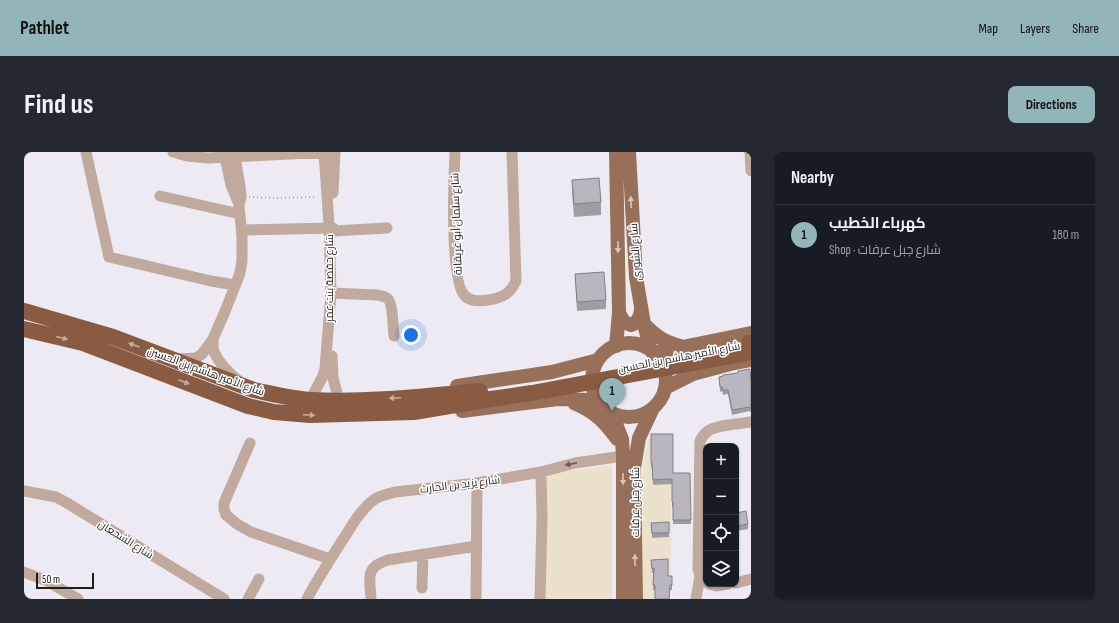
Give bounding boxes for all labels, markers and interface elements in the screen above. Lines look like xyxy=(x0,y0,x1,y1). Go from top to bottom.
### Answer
text: Pathlet xyxy=(20,17,69,40)
text: Map xyxy=(978,20,998,37)
text: Layers xyxy=(1020,20,1050,37)
text: Share xyxy=(1072,20,1099,37)
button: Directions xyxy=(1008,86,1095,123)
text: Find us xyxy=(24,88,93,121)
text: Nearby xyxy=(791,168,834,188)
street label: شارع سلمان أبو غريقانة xyxy=(447,173,466,275)
one-way arrow xyxy=(628,196,635,208)
text: كهرباء الخطيب xyxy=(829,214,926,233)
street label: شارع الشورى xyxy=(627,223,645,281)
text: 1 xyxy=(801,227,807,243)
text: 180 m xyxy=(1053,227,1079,243)
street label: شارع حفصة بنت عمر xyxy=(323,234,337,323)
one-way arrow xyxy=(615,241,621,254)
text: Shop · شارع جبل عرفات xyxy=(829,242,941,258)
your location xyxy=(401,325,421,345)
one-way arrow xyxy=(56,335,68,341)
street label: شارع الأمير هاشم بن الحسين xyxy=(617,339,741,377)
one-way arrow xyxy=(128,341,140,347)
street label: شارع الأمير هاشم بن الحسين xyxy=(145,344,266,400)
pin: 1 xyxy=(599,378,625,411)
one-way arrow xyxy=(179,379,191,385)
one-way arrow xyxy=(388,395,401,401)
one-way arrow xyxy=(303,411,315,418)
map controls xyxy=(703,443,739,587)
button: + xyxy=(703,443,739,479)
one-way arrow xyxy=(565,461,577,467)
street label: شارع جبل عرفات xyxy=(629,467,643,537)
street label: شارع يزيد بن الحارث xyxy=(419,473,501,497)
one-way arrow xyxy=(620,473,626,486)
button: − xyxy=(703,479,739,515)
button: locate xyxy=(703,515,739,551)
street label: شارع الشجعان xyxy=(95,517,156,562)
button: layers xyxy=(703,551,739,587)
one-way arrow xyxy=(632,553,638,566)
scale bar xyxy=(36,571,94,590)
text: 50 m xyxy=(42,573,60,586)

